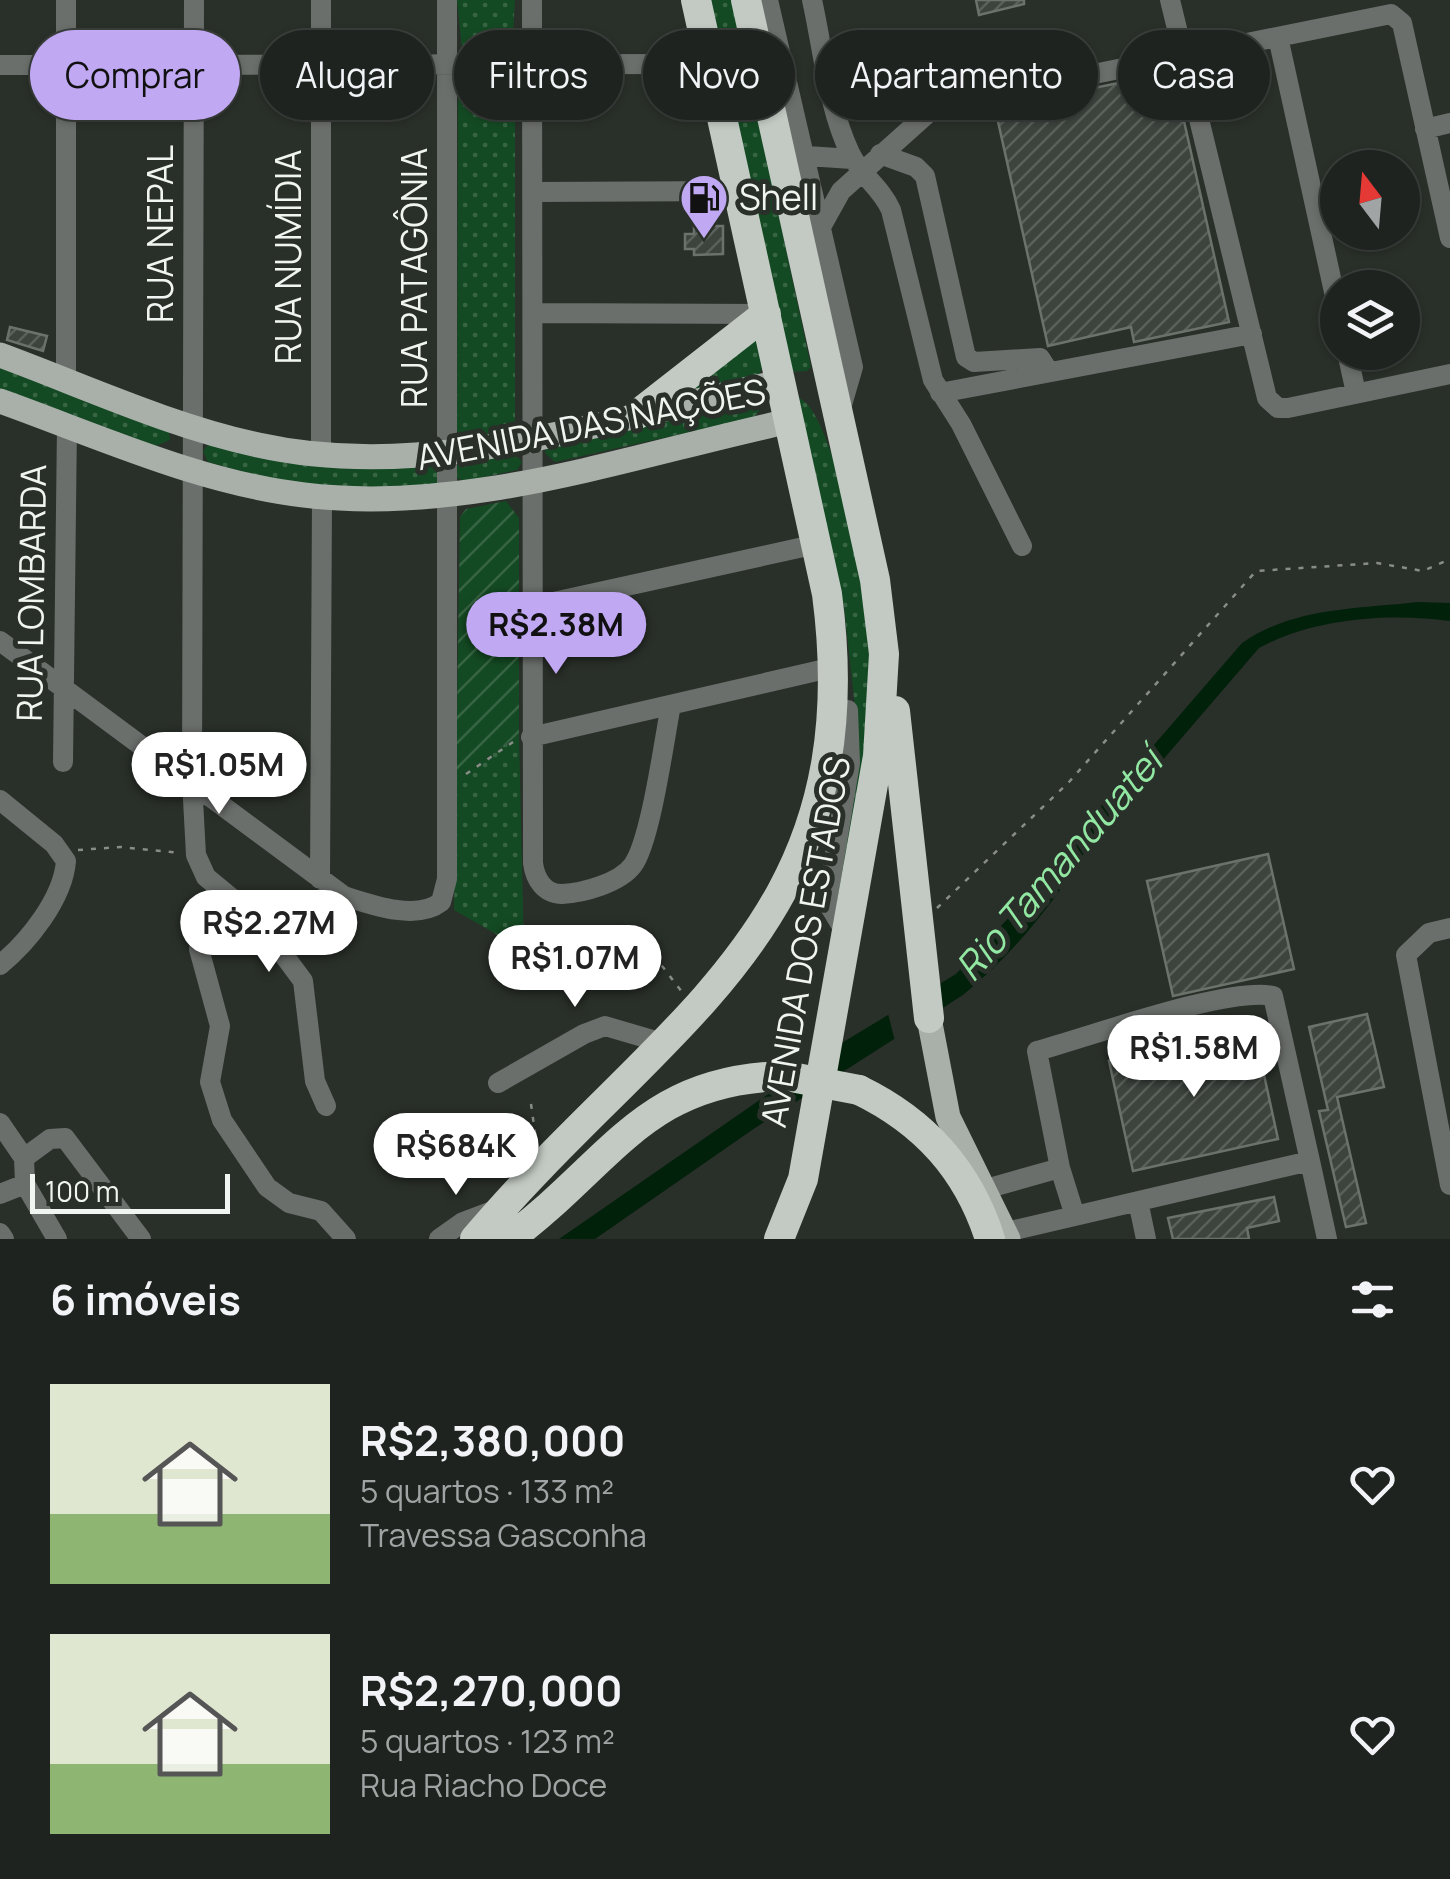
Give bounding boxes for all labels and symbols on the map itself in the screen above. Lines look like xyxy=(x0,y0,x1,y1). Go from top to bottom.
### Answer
street label: RUA NEPAL xyxy=(136,145,184,323)
street label: RUA PATAGÔNIA xyxy=(390,148,438,408)
street label: RUA NUMÍDIA xyxy=(264,150,312,364)
north arrow xyxy=(1320,150,1420,250)
fuel station icon: Shell xyxy=(678,172,730,240)
place label: Shell xyxy=(739,173,818,221)
street label: AVENIDA DAS NAÇÕES xyxy=(412,367,769,481)
street label: RUA LOMBARDA xyxy=(5,464,57,722)
pin: R$2.38M xyxy=(464,592,648,677)
water label: Rio Tamanduateí xyxy=(942,731,1177,991)
pin: R$1.05M xyxy=(127,732,311,817)
street label: AVENIDA DOS ESTADOS xyxy=(749,753,861,1131)
pin: R$2.27M xyxy=(177,890,361,975)
pin: R$1.07M xyxy=(483,925,667,1010)
pin: R$1.58M xyxy=(1102,1015,1286,1100)
pin: R$684K xyxy=(375,1113,537,1198)
scale bar xyxy=(30,1169,230,1214)

